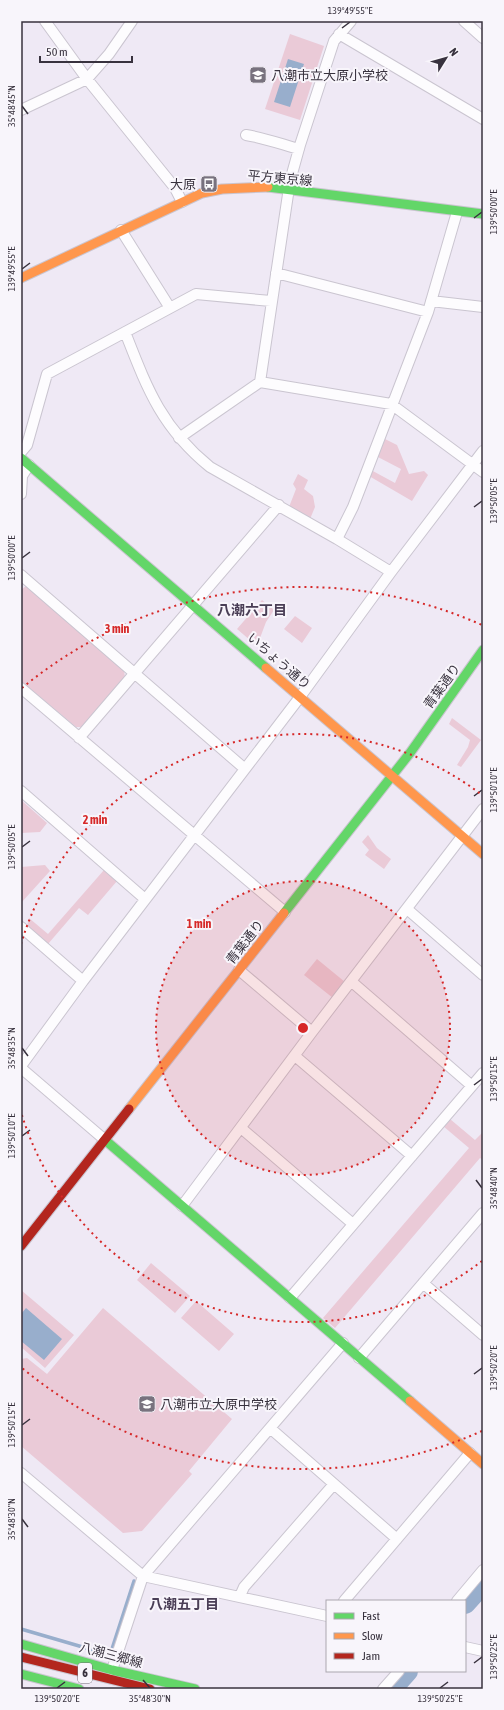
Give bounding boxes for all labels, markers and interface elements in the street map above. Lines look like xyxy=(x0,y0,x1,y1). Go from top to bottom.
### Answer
text: 139°49'55"E xyxy=(328,5,373,16)
scale bar xyxy=(40,38,132,64)
north arrow xyxy=(426,38,466,78)
text: 50 m xyxy=(46,45,68,59)
text: N xyxy=(447,46,461,58)
school or university icon: 八潮市立大原小学校 xyxy=(248,65,268,85)
place label: 八潮市立大原小学校 xyxy=(271,68,388,83)
text: 35°48'45"N xyxy=(6,85,17,127)
street label: 平方東京線 xyxy=(247,168,313,188)
bus stop icon: 大原 xyxy=(199,174,219,194)
place label: 大原 xyxy=(170,177,196,192)
text: 139°50'00"E xyxy=(488,189,499,234)
text: 139°49'55"E xyxy=(6,246,17,291)
text: 139°50'05"E xyxy=(488,478,499,523)
text: 139°50'00"E xyxy=(6,535,17,580)
district label: 八潮六丁目 xyxy=(217,602,287,618)
text: 3 min xyxy=(105,622,129,636)
street label: いちょう通り xyxy=(245,630,313,692)
street label: 青葉通り xyxy=(421,661,463,711)
text: 139°50'10"E xyxy=(488,767,499,812)
text: 2 min xyxy=(83,813,107,827)
text: 139°50'05"E xyxy=(6,824,17,869)
text: 1 min xyxy=(187,917,211,931)
street label: 青葉通り xyxy=(223,917,267,967)
centre of rings xyxy=(296,1021,310,1035)
text: 35°48'35"N xyxy=(6,1027,17,1069)
text: 139°50'15"E xyxy=(488,1056,499,1101)
text: 139°50'10"E xyxy=(6,1113,17,1158)
text: 35°48'40"N xyxy=(488,1167,499,1209)
text: 139°50'20"E xyxy=(488,1345,499,1390)
school or university icon: 八潮市立大原中学校 xyxy=(137,1394,157,1414)
place label: 八潮市立大原中学校 xyxy=(160,1397,277,1412)
text: 139°50'15"E xyxy=(6,1402,17,1447)
text: 35°48'30"N xyxy=(6,1498,17,1540)
district label: 八潮五丁目 xyxy=(149,1596,219,1612)
legend xyxy=(326,1600,466,1672)
text: Fast xyxy=(362,1609,380,1623)
text: Slow xyxy=(362,1629,383,1643)
text: 139°50'25"E xyxy=(488,1634,499,1679)
street label: 八潮三郷線 xyxy=(78,1639,144,1671)
text: Jam xyxy=(362,1649,380,1663)
road number: 6 xyxy=(78,1663,92,1683)
text: 139°50'20"E xyxy=(35,1693,80,1704)
text: 35°48'30"N xyxy=(129,1693,171,1704)
text: 139°50'25"E xyxy=(418,1693,463,1704)

